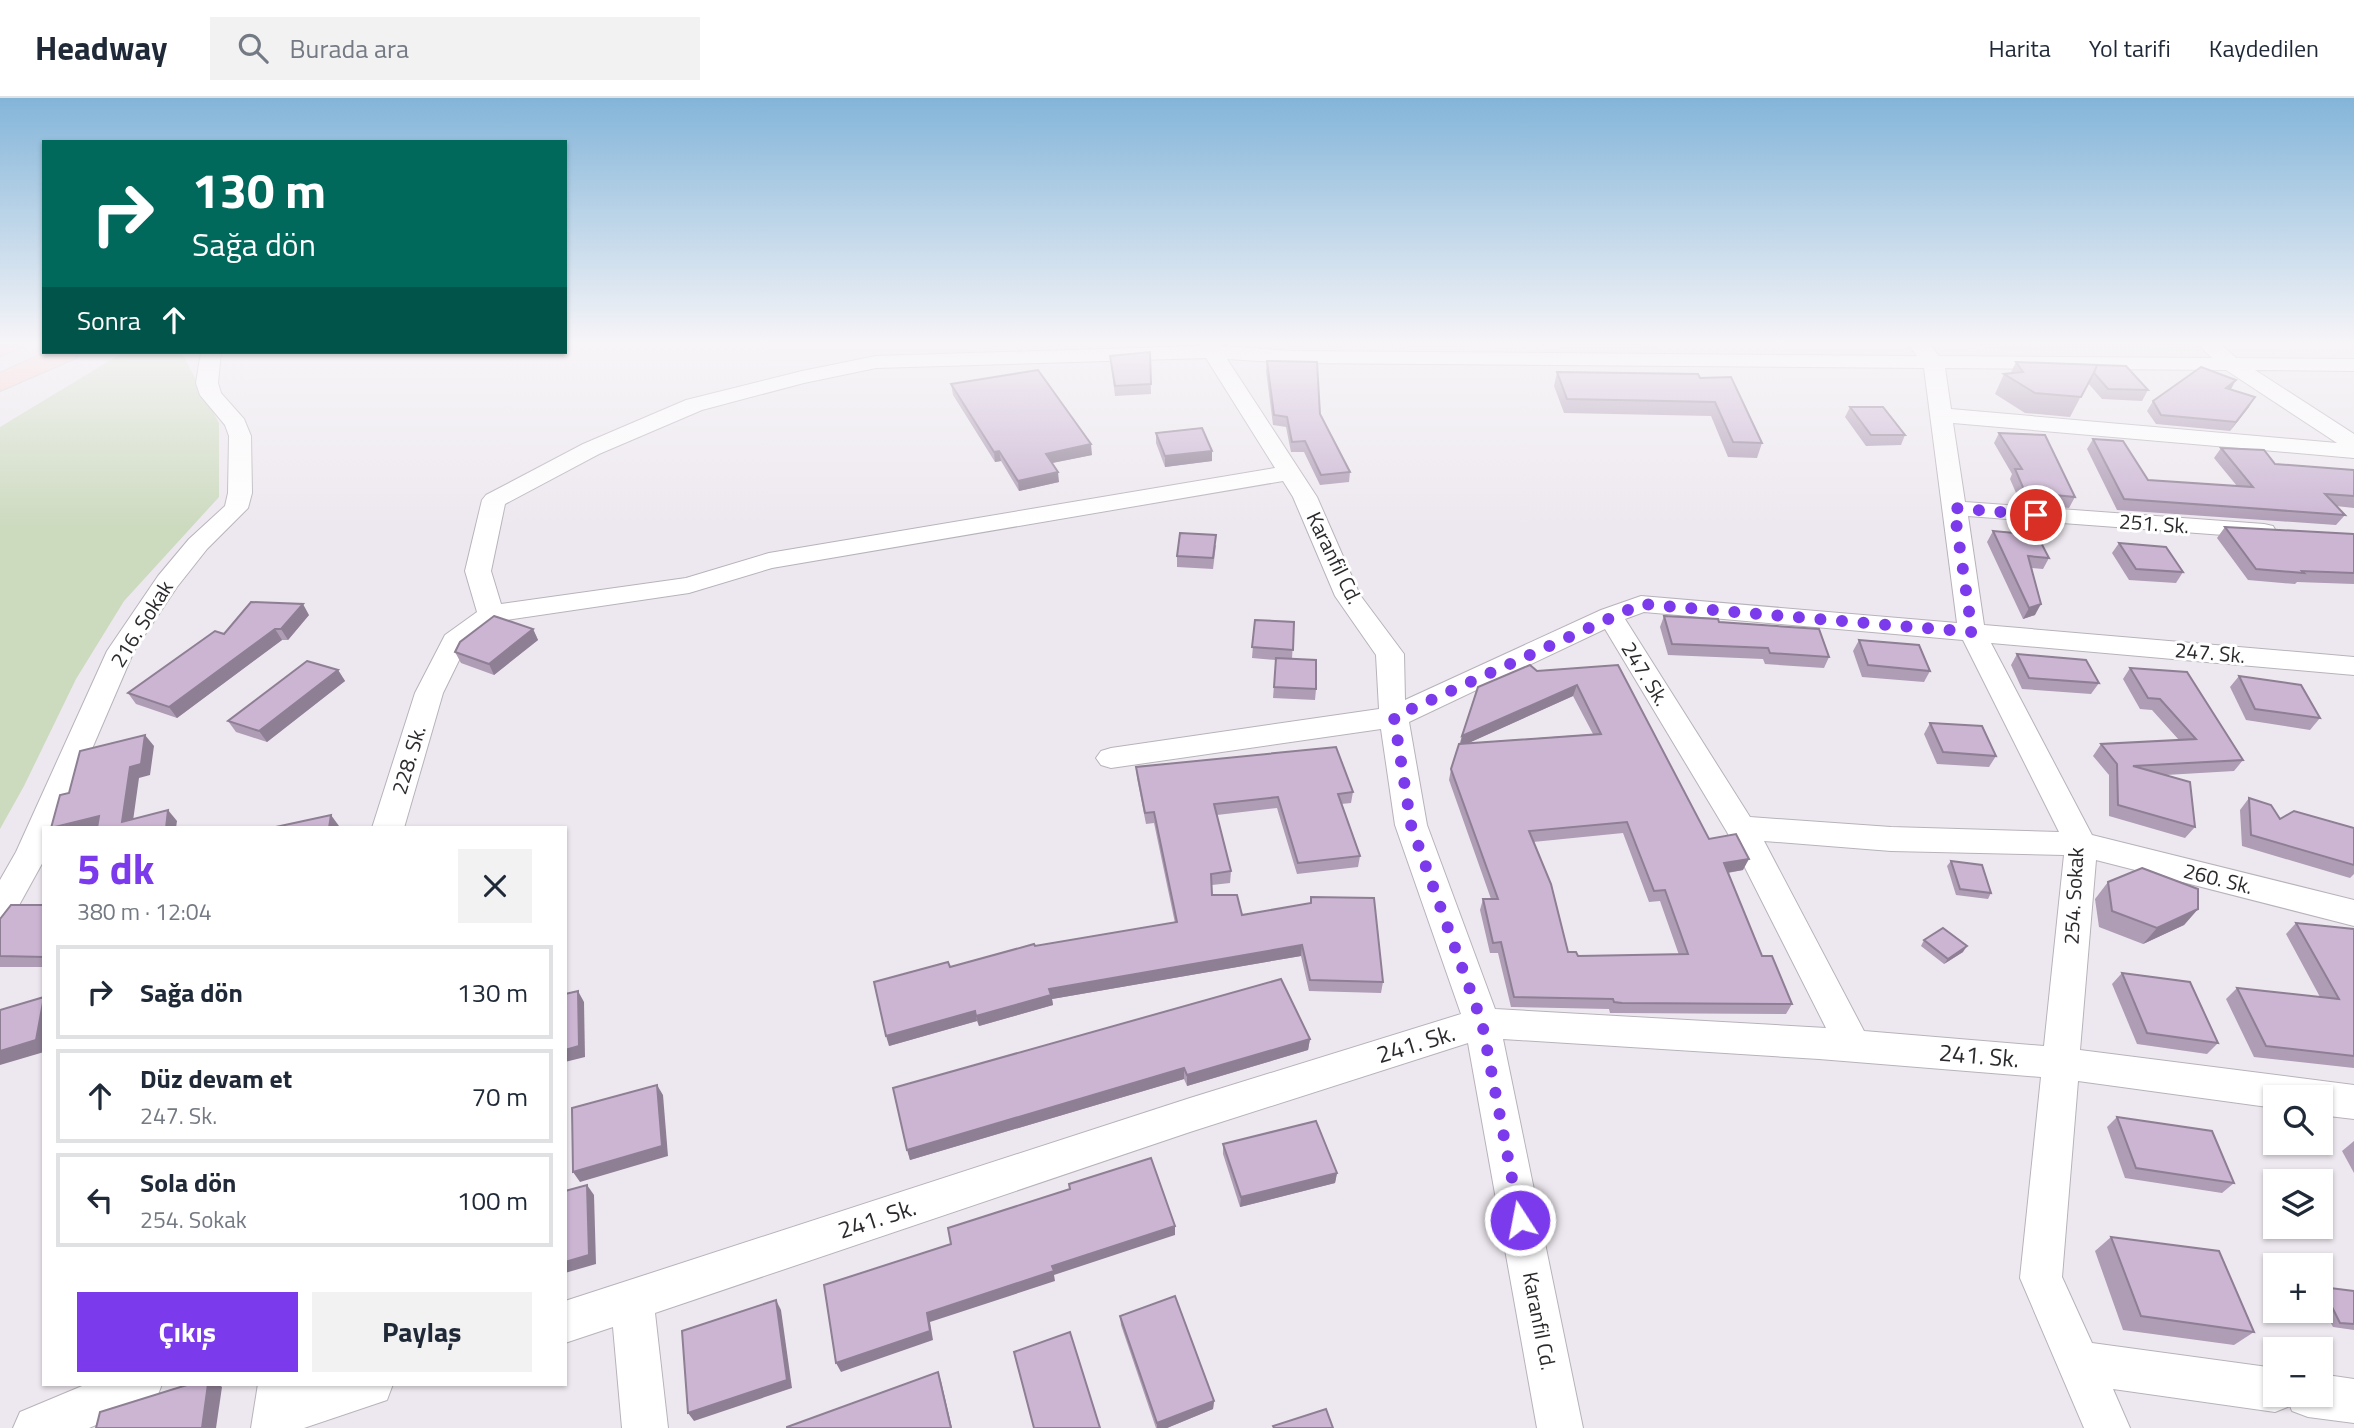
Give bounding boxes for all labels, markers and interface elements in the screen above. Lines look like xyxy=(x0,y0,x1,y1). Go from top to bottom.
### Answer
search box xyxy=(210,17,700,80)
text: Headway xyxy=(35,23,168,73)
icon: search xyxy=(234,29,272,67)
text: Burada ara xyxy=(290,29,409,68)
text: Harita xyxy=(1989,30,2051,66)
text: Yol tarifi xyxy=(2089,30,2171,66)
text: Kaydedilen xyxy=(2209,30,2319,66)
text: 130 m xyxy=(192,152,326,227)
icon: right xyxy=(77,168,168,259)
text: Sağa dön xyxy=(192,220,316,268)
text: Sonra xyxy=(77,301,141,340)
icon: ahead xyxy=(155,301,193,339)
pin xyxy=(2006,485,2066,545)
icon: arrive xyxy=(2017,496,2055,534)
street label: 251. Sk. xyxy=(2118,505,2190,541)
street label: Karanfil Cd. xyxy=(1299,506,1371,609)
street label: 216. Sokak xyxy=(102,574,181,673)
street label: 247. Sk. xyxy=(2174,633,2247,671)
street label: 247. Sk. xyxy=(1614,635,1678,712)
street label: 228. Sk. xyxy=(382,721,434,798)
text: 5 dk xyxy=(77,836,154,900)
street label: 254. Sokak xyxy=(2054,846,2092,945)
button: close xyxy=(458,849,532,923)
street label: 260. Sk. xyxy=(2180,854,2256,902)
text: 380 m · 12:04 xyxy=(77,894,212,929)
icon: right xyxy=(81,973,119,1011)
text: Sağa dön xyxy=(140,973,243,1012)
text: 130 m xyxy=(457,973,528,1012)
street label: 241. Sk. xyxy=(1372,1014,1459,1072)
street label: 241. Sk. xyxy=(1937,1034,2021,1076)
text: Düz devam et xyxy=(140,1059,292,1098)
icon: ahead xyxy=(81,1077,119,1115)
text: 70 m xyxy=(471,1077,528,1116)
map controls xyxy=(2263,1085,2333,1407)
button: search xyxy=(2263,1085,2333,1155)
text: 247. Sk. xyxy=(140,1098,217,1133)
text: Sola dön xyxy=(140,1163,237,1202)
button: layers xyxy=(2263,1169,2333,1239)
icon: left xyxy=(81,1181,119,1219)
text: 100 m xyxy=(457,1181,528,1220)
position arrow xyxy=(1483,1183,1557,1257)
street label: 241. Sk. xyxy=(833,1188,921,1248)
text: 254. Sokak xyxy=(140,1202,247,1237)
button: + xyxy=(2263,1253,2333,1323)
street label: Karanfil Cd. xyxy=(1515,1269,1565,1373)
button: Çıkış xyxy=(77,1292,298,1372)
button: Paylaş xyxy=(312,1292,532,1372)
button: − xyxy=(2263,1337,2333,1407)

